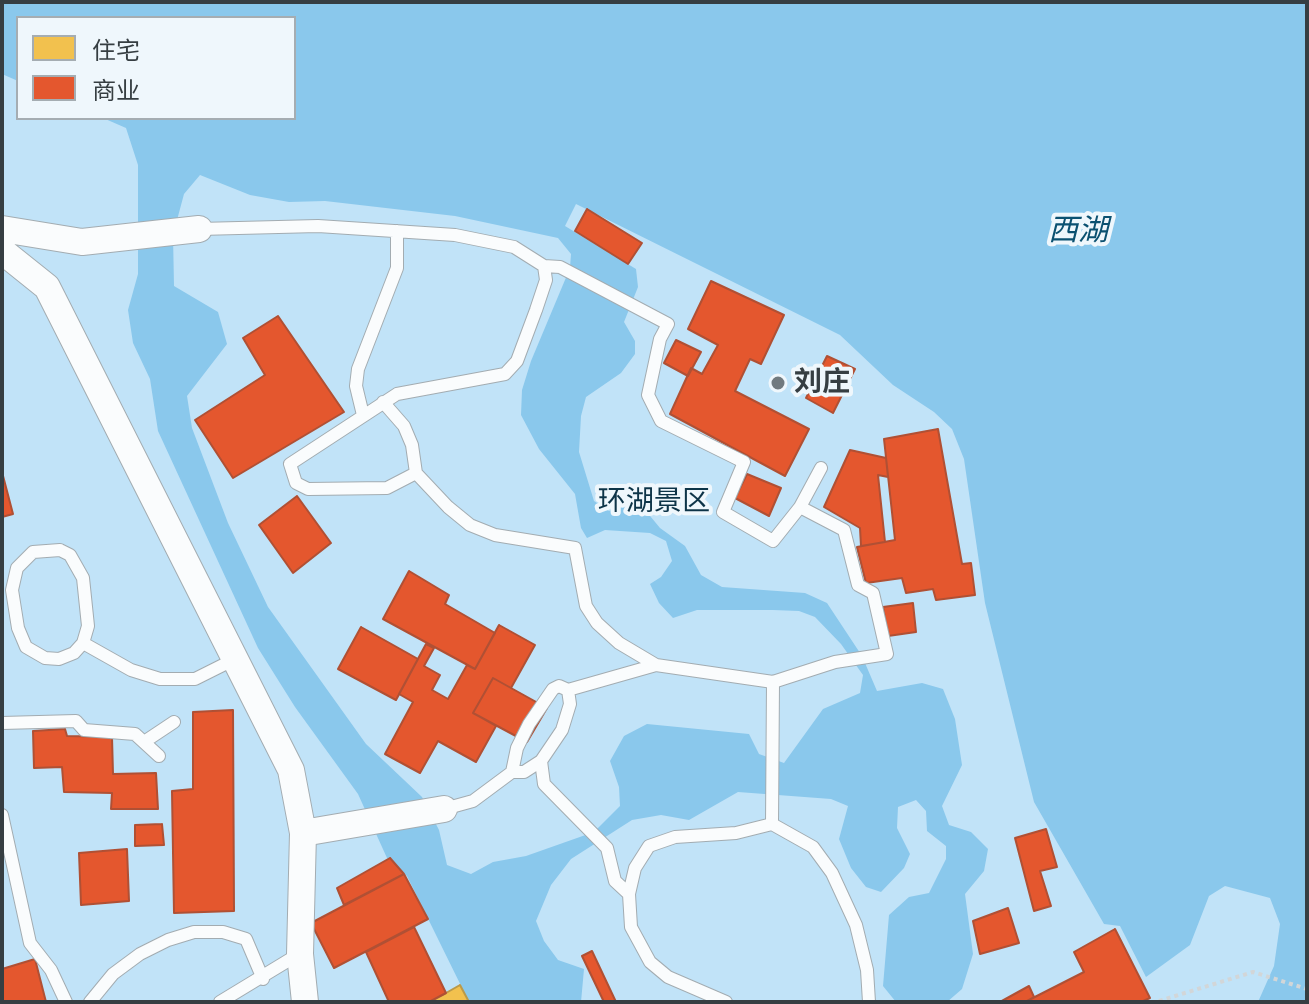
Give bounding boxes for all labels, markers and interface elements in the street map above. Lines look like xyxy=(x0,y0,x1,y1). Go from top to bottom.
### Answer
legend xyxy=(16,16,296,120)
text: 住宅 xyxy=(92,35,140,66)
text: 商业 xyxy=(92,75,140,106)
water label: 西湖 xyxy=(1048,214,1108,250)
place label: 刘庄 xyxy=(794,366,850,400)
marker: 刘庄 xyxy=(769,374,787,392)
park label: 环湖景区 xyxy=(598,485,710,519)

